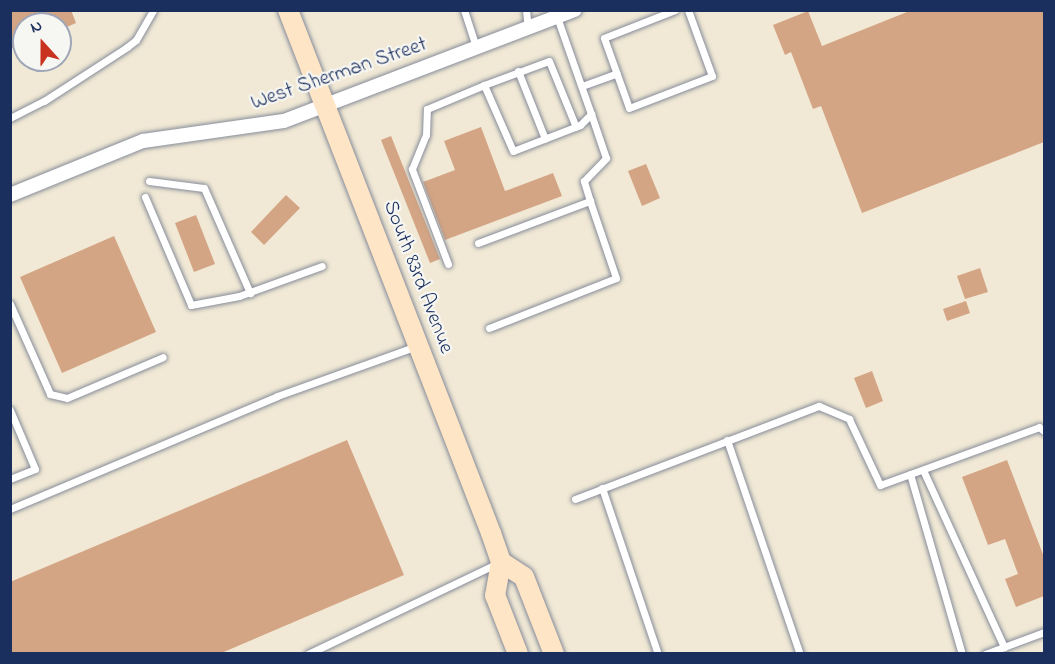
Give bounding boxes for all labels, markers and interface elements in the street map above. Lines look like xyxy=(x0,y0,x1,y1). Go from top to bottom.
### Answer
north arrow xyxy=(12,12,72,72)
text: N xyxy=(27,14,46,40)
street label: West Sherman Street xyxy=(248,32,430,116)
street label: South 83rd Avenue xyxy=(377,197,459,357)

